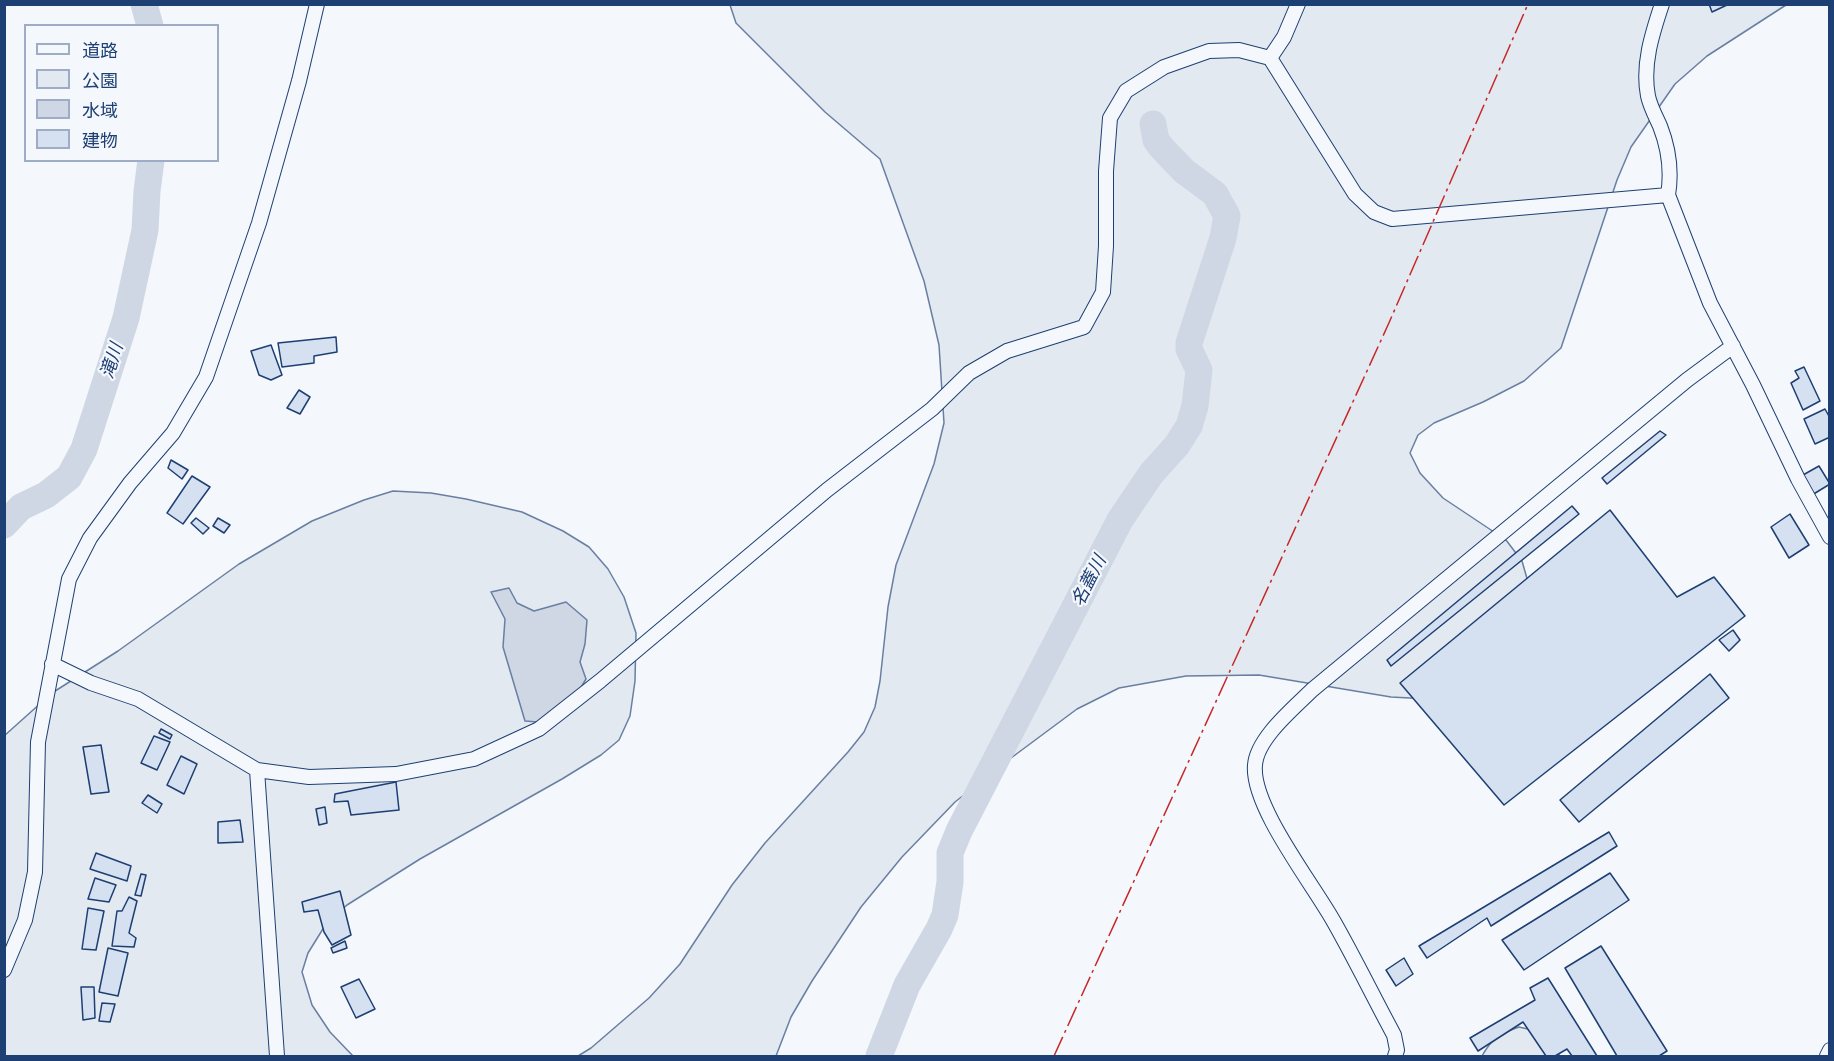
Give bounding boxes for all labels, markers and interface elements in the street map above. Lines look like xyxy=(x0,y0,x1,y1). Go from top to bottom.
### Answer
legend xyxy=(24,24,219,162)
text: 道路 xyxy=(82,40,118,61)
text: 公園 xyxy=(82,70,118,91)
text: 水域 xyxy=(82,100,118,121)
text: 建物 xyxy=(82,130,118,151)
water label: 滝川 xyxy=(96,341,128,381)
water label: 名蓋川 xyxy=(1067,552,1111,610)

